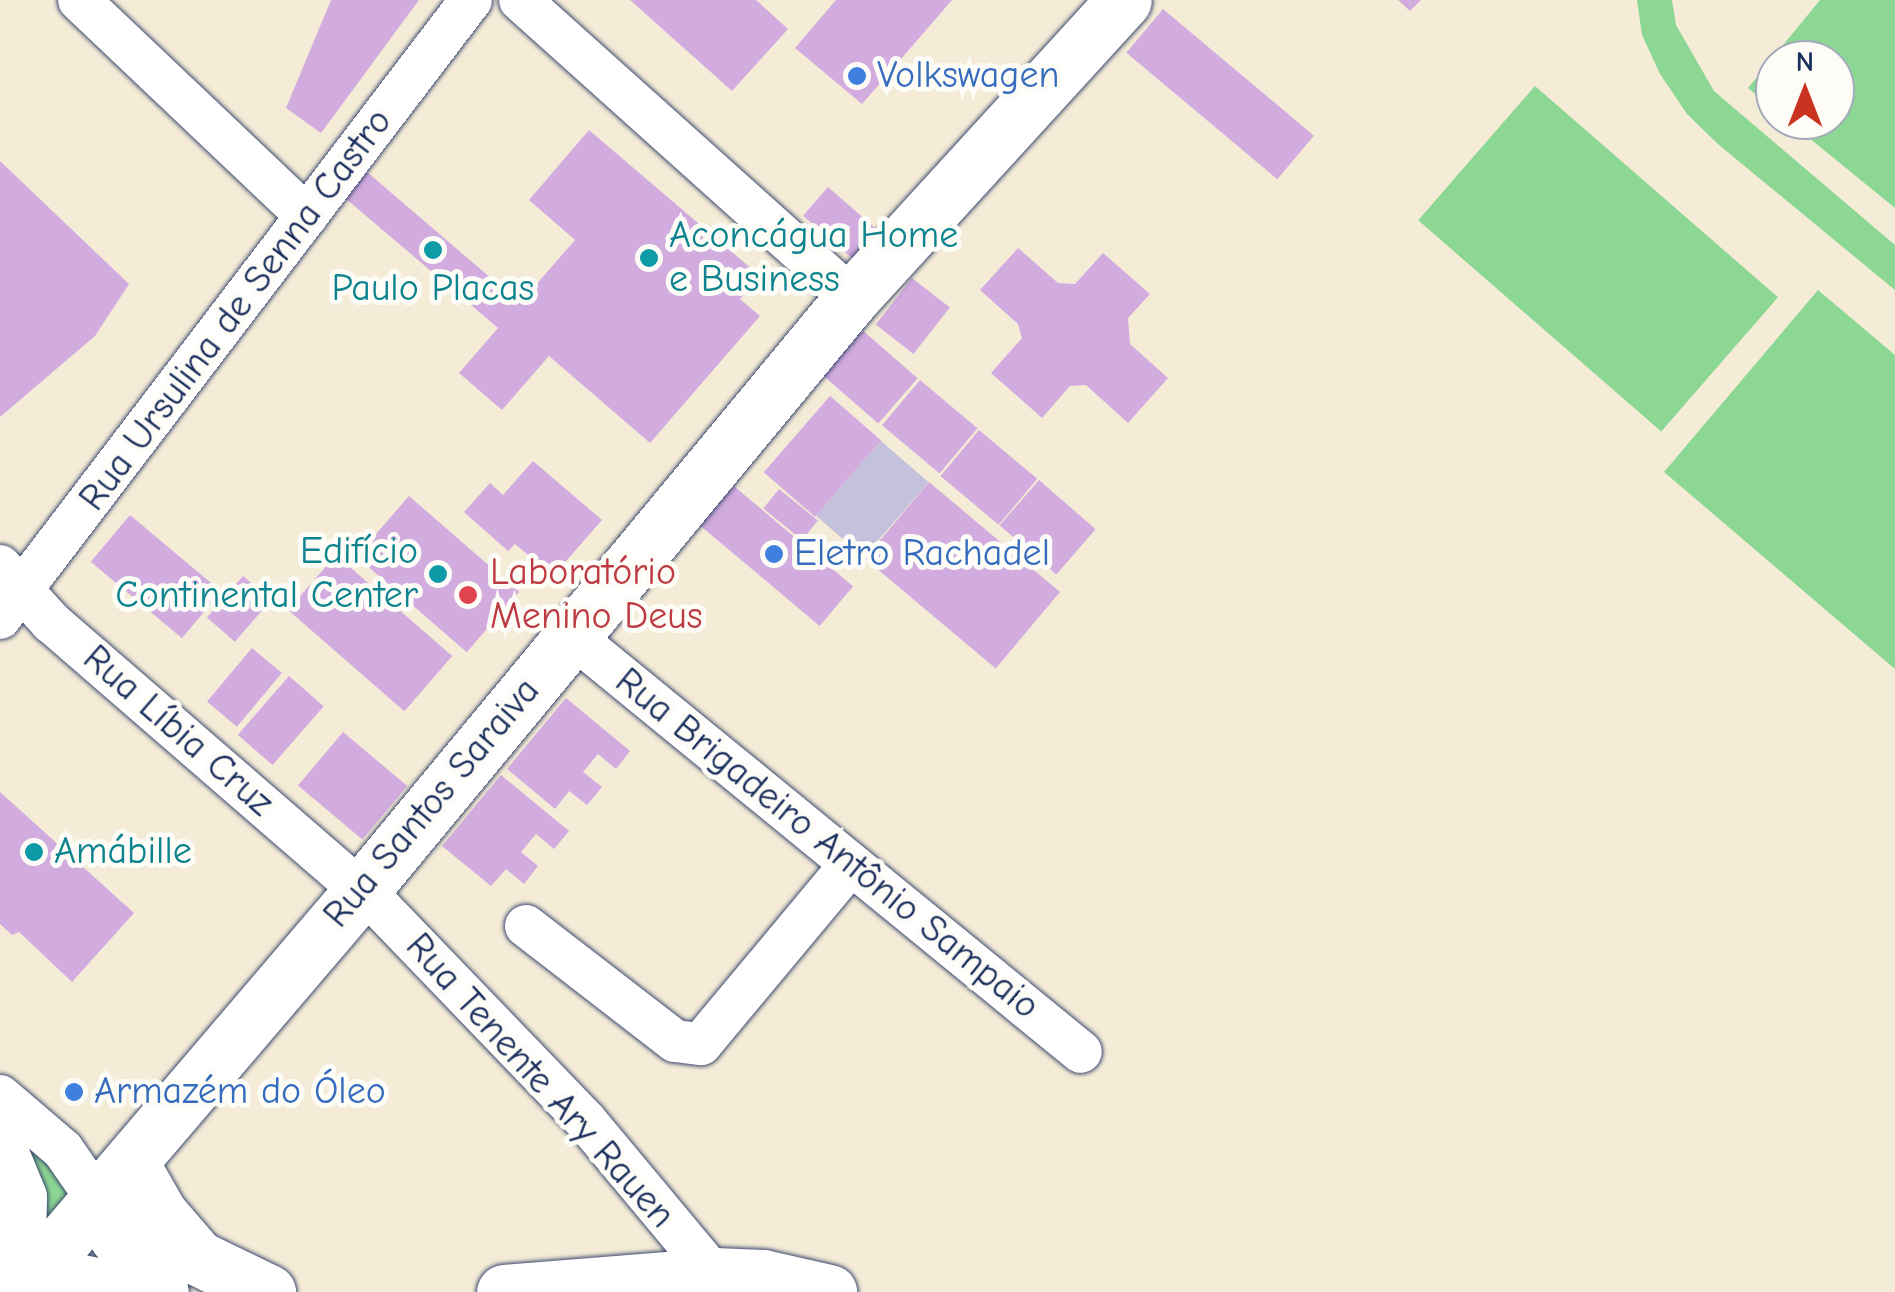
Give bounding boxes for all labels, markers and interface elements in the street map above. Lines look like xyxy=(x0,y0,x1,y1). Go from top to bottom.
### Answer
north arrow xyxy=(1755,40,1855,140)
text: N xyxy=(1796,46,1814,78)
place label: Volkswagen xyxy=(877,53,1060,99)
marker: Volkswagen xyxy=(846,65,868,87)
street label: Rua Ursulina de Senna Castro xyxy=(70,100,402,520)
place label: Aconcágua Home e Business xyxy=(669,213,958,302)
marker: Paulo Placas xyxy=(422,239,444,261)
marker: Aconcágua Home e Business xyxy=(638,247,660,269)
place label: Paulo Placas xyxy=(332,266,534,312)
place label: Edifício Continental Center xyxy=(115,529,418,618)
place label: Eletro Rachadel xyxy=(794,531,1050,577)
marker: Eletro Rachadel xyxy=(763,543,785,565)
place label: Laboratório Menino Deus xyxy=(490,550,702,640)
marker: Edifício Continental Center xyxy=(427,563,449,585)
marker: Laboratório Menino Deus xyxy=(455,582,481,608)
street label: Rua Líbia Cruz xyxy=(73,636,283,826)
street label: Rua Brigadeiro Antônio Sampaio xyxy=(606,659,1048,1029)
street label: Rua Santos Saraiva xyxy=(314,669,550,937)
place label: Amábille xyxy=(54,829,192,875)
marker: Amábille xyxy=(23,841,45,863)
street label: Rua Tenente Ary Rauen xyxy=(396,924,684,1238)
place label: Armazém do Óleo xyxy=(94,1069,386,1115)
marker: Armazém do Óleo xyxy=(63,1081,85,1103)

